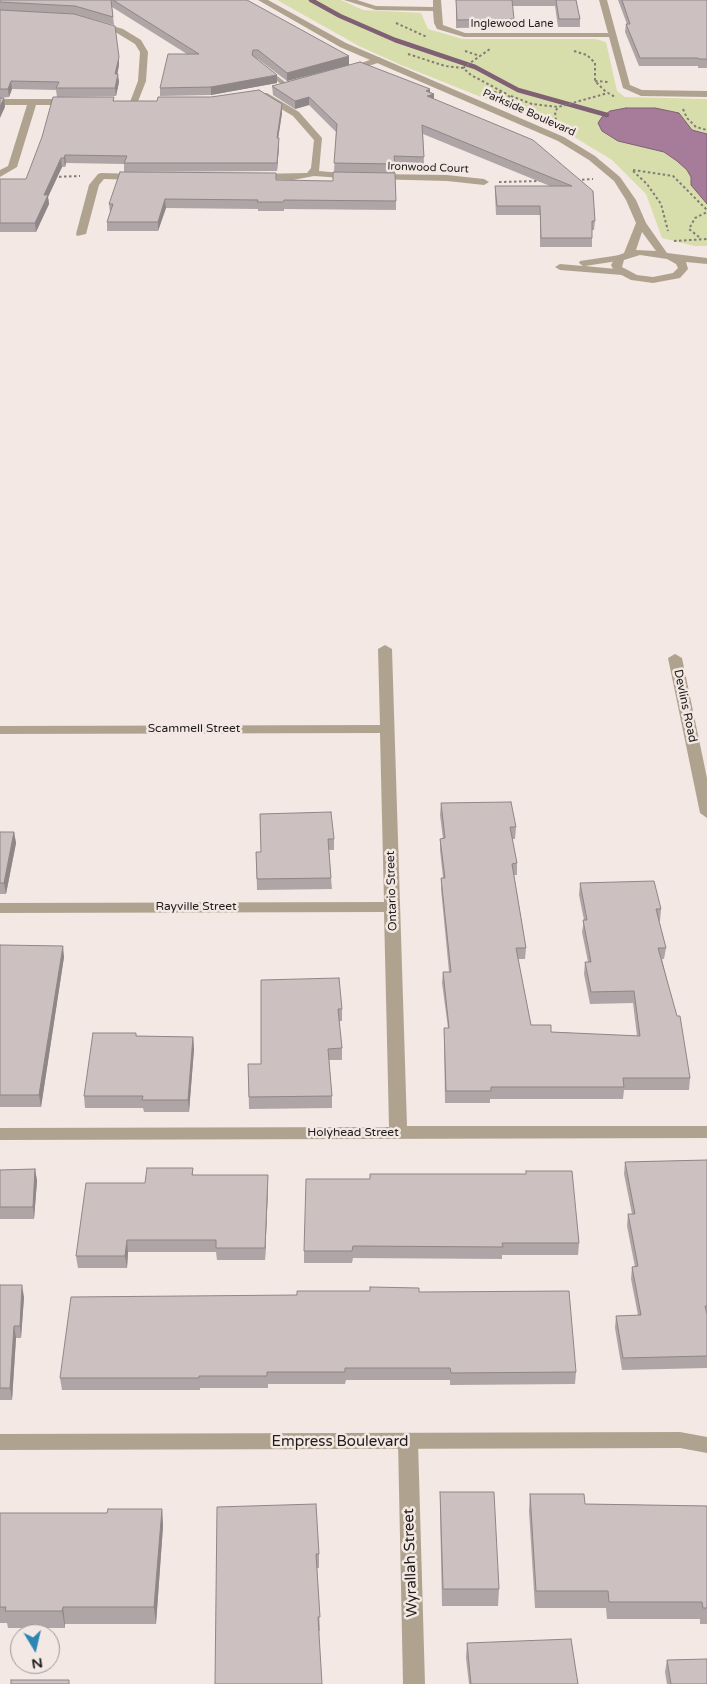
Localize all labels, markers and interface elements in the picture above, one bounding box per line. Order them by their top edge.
street label: Inglewood Lane [471,17,553,31]
street label: Parkside Boulevard [481,87,577,139]
street label: Ironwood Court [387,160,469,176]
street label: Devlins Road [670,668,700,744]
street label: Scammell Street [148,722,240,736]
street label: Ontario Street [383,851,401,931]
street label: Rayville Street [155,900,237,914]
street label: Holyhead Street [307,1126,399,1140]
street label: Empress Boulevard [271,1433,409,1451]
street label: Wyrallah Street [400,1508,422,1618]
north arrow [10,1624,60,1674]
text: N [30,1654,44,1673]

